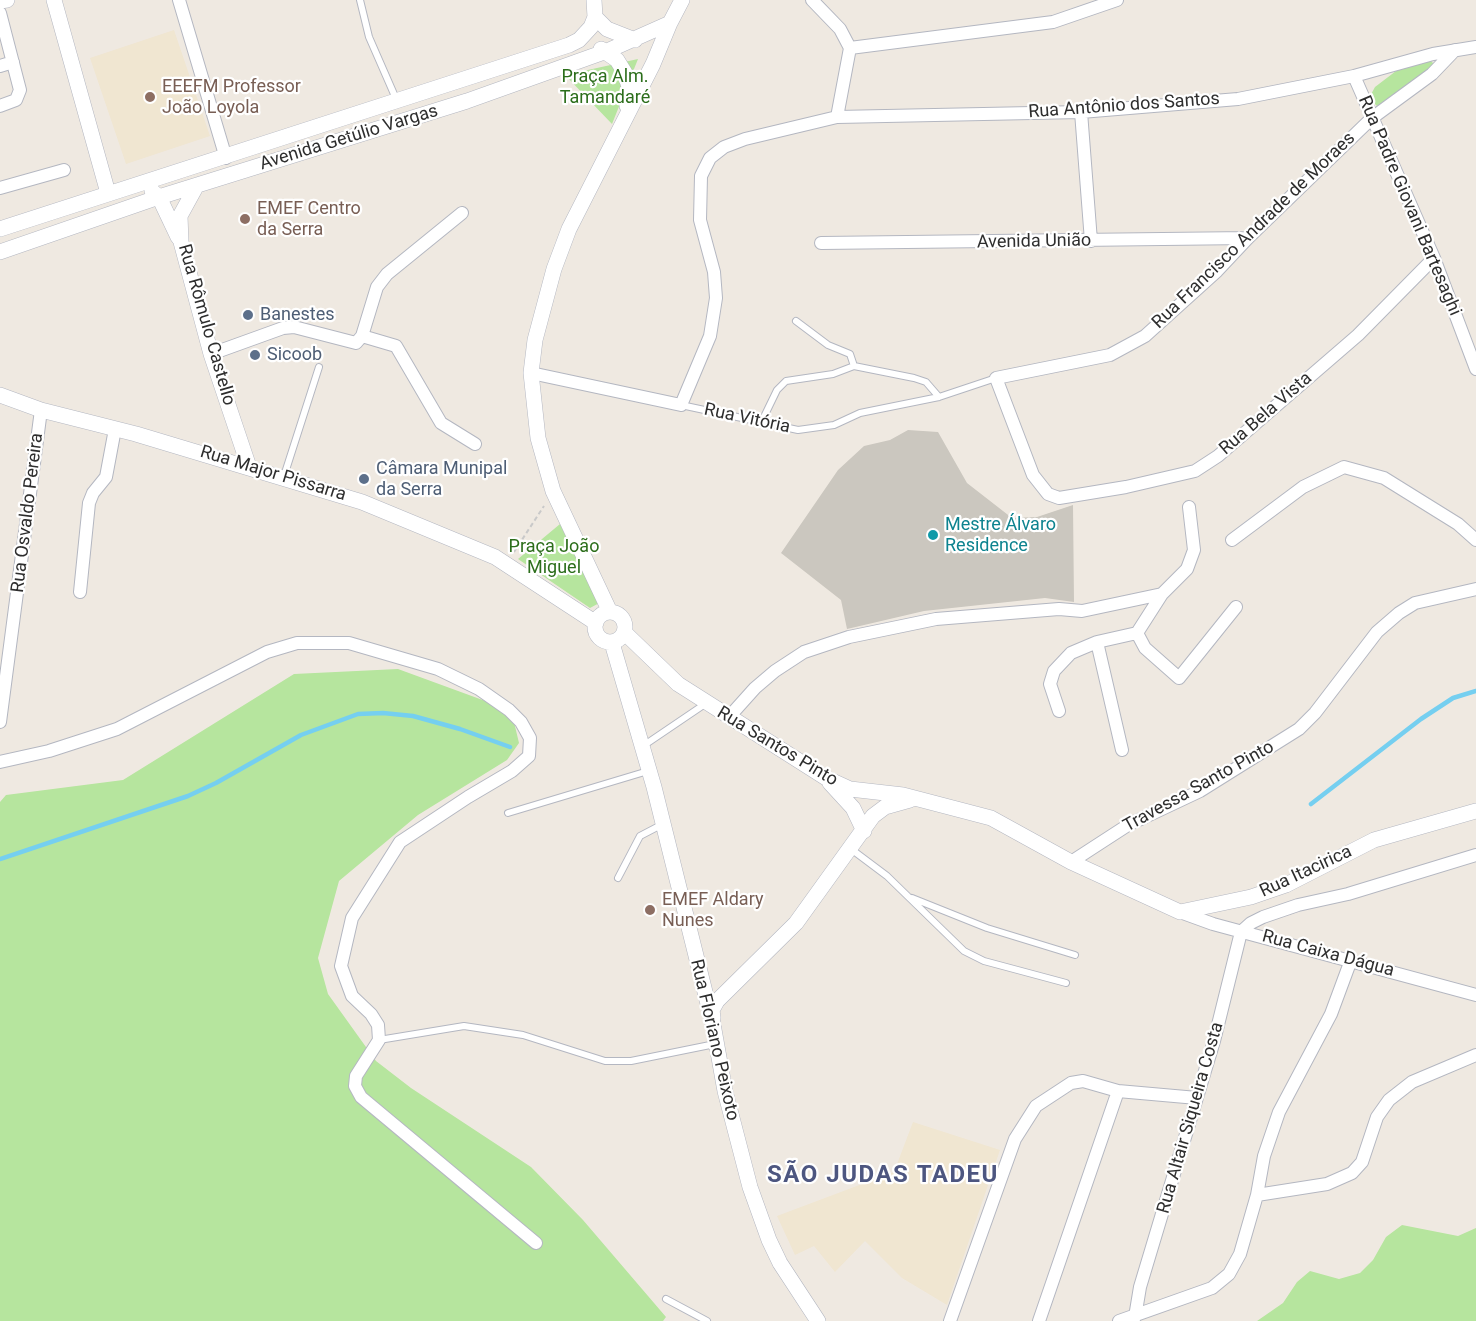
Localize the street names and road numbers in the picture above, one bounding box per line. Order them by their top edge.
street label: Rua Antônio dos Santos [1028,89,1220,123]
street label: Rua Padre Giovani Bartesaghi [1353,93,1465,319]
street label: Avenida Getúlio Vargas [257,101,441,175]
street label: Rua Francisco Andrade de Moraes [1148,128,1360,334]
street label: Avenida União [977,230,1091,254]
street label: Rua Rômulo Castello [173,242,239,408]
street label: Rua Bela Vista [1215,368,1317,460]
street label: Rua Vitória [702,399,792,439]
street label: Rua Osvaldo Pereira [7,432,49,594]
street label: Rua Major Pissarra [197,442,349,506]
street label: Rua Santos Pinto [713,702,841,792]
street label: Travessa Santo Pinto [1120,737,1278,837]
street label: Rua Itacirica [1256,841,1356,903]
street label: Rua Caixa Dágua [1260,926,1396,982]
street label: Rua Floriano Peixoto [685,957,743,1123]
street label: Rua Altair Siqueira Costa [1153,1020,1229,1216]

